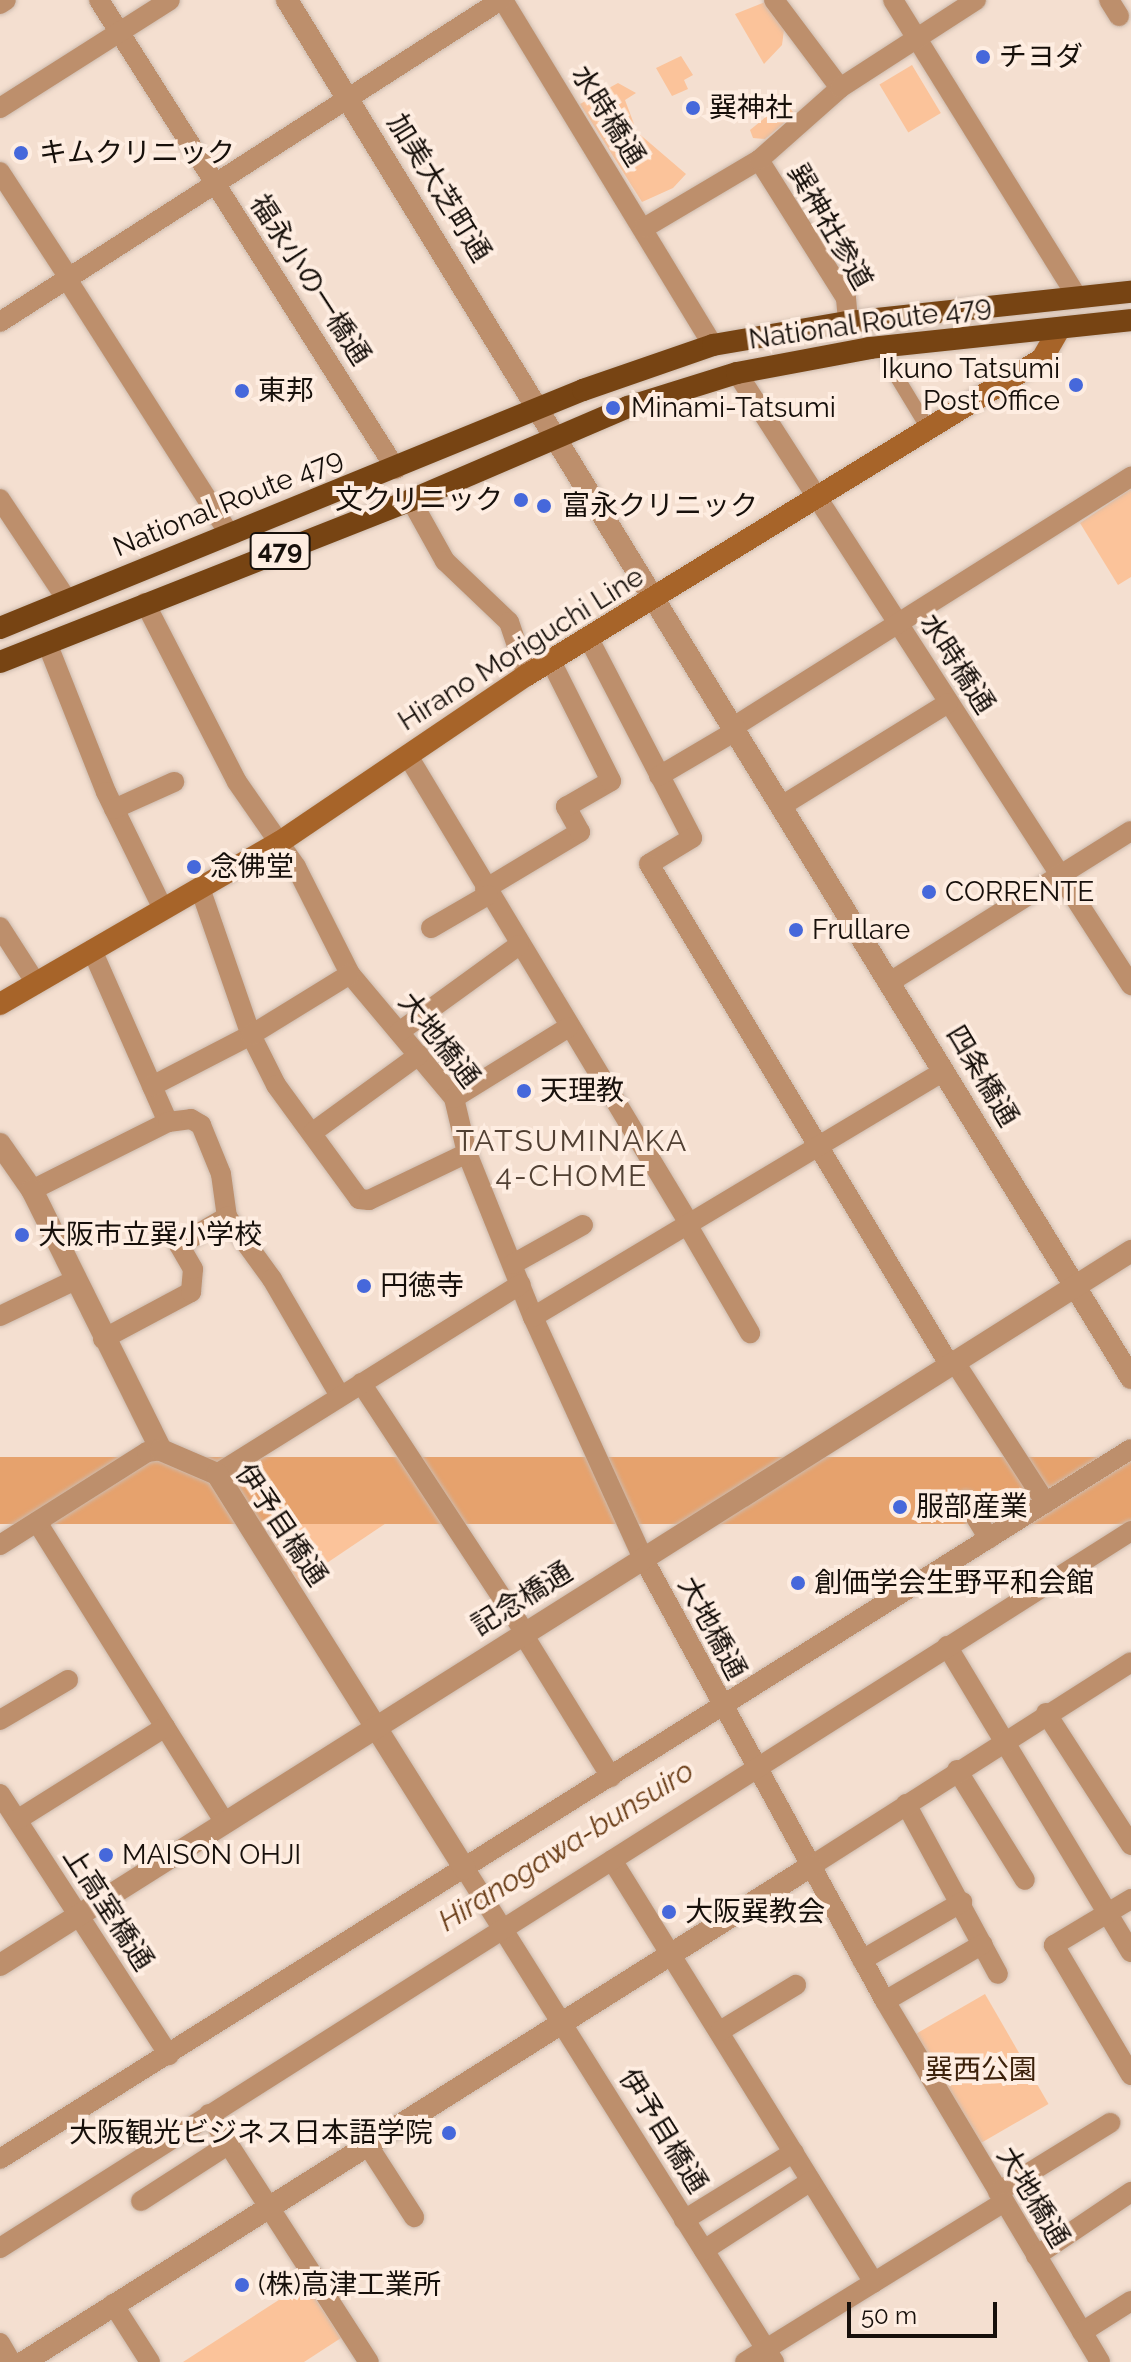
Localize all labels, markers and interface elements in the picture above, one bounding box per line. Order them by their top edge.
place label: チヨダ [999,40,1083,74]
marker: チヨダ [974,48,992,66]
street label: 水時橋通 [564,60,652,172]
place label: 巽神社 [709,91,793,125]
marker: 巽神社 [684,99,702,117]
street label: 加美大芝町通 [380,108,498,268]
place label: キムクリニック [39,136,235,170]
marker: キムクリニック [10,142,32,164]
street label: 巽神社参道 [780,158,880,296]
street label: 福永小の一橋通 [243,189,377,371]
street label: National Route 479 [746,289,994,357]
place label: Ikuno Tatsumi Post Office [881,352,1060,418]
place label: 東邦 [258,374,314,408]
marker: Ikuno Tatsumi Post Office [1067,376,1085,394]
marker: 東邦 [233,382,251,400]
place label: Minami-Tatsumi [631,391,836,425]
marker: Minami-Tatsumi [602,397,624,419]
street label: National Route 479 [108,441,348,565]
place label: 文クリニック [335,483,503,517]
marker: 文クリニック [510,489,532,511]
place label: 富永クリニック [562,489,758,523]
marker: 富永クリニック [533,495,555,517]
road number: 479 [248,529,312,573]
street label: Hirano Moriguchi Line [392,560,650,738]
street label: 水時橋通 [912,608,1002,720]
place label: 念佛堂 [210,850,294,884]
marker: 念佛堂 [185,858,203,876]
place label: CORRENTE [945,875,1094,909]
marker: CORRENTE [920,883,938,901]
place label: Frullare [812,913,910,947]
marker: Frullare [787,921,805,939]
street label: 大地橋通 [391,986,487,1094]
street label: 四条橋通 [939,1019,1025,1133]
place label: 天理教 [540,1074,624,1108]
marker: 天理教 [515,1082,533,1100]
district label: TATSUMINAKA 4-CHOME [456,1123,688,1194]
place label: 大阪市立巽小学校 [38,1218,262,1252]
marker: 大阪市立巽小学校 [13,1226,31,1244]
place label: 円徳寺 [380,1269,464,1303]
marker: 円徳寺 [355,1277,373,1295]
street label: 伊予目橋通 [228,1458,334,1592]
place label: 服部産業 [916,1490,1028,1524]
marker: 服部産業 [891,1498,909,1516]
street label: 記念橋通 [466,1555,578,1643]
place label: 創価学会生野平和会館 [814,1566,1094,1600]
street label: 大地橋通 [671,1571,753,1685]
marker: 創価学会生野平和会館 [789,1574,807,1592]
water label: Hiranogawa-bunsuiro [432,1753,700,1939]
place label: MAISON OHJI [122,1838,301,1872]
street label: 上高室橋通 [56,1841,160,1977]
marker: MAISON OHJI [97,1846,115,1864]
place label: 大阪巽教会 [685,1895,825,1929]
marker: 大阪巽教会 [660,1903,678,1921]
park label: 巽西公園 [925,2053,1037,2087]
street label: 伊予目橋通 [612,2063,714,2199]
place label: 大阪観光ビジネス日本語学院 [69,2116,433,2150]
marker: 大阪観光ビジネス日本語学院 [440,2124,458,2142]
street label: 大地橋通 [990,2140,1076,2254]
place label: (株)高津工業所 [258,2268,441,2302]
marker: (株)高津工業所 [233,2276,251,2294]
scale bar [851,2286,1001,2336]
text: 50 m [861,2301,917,2330]

